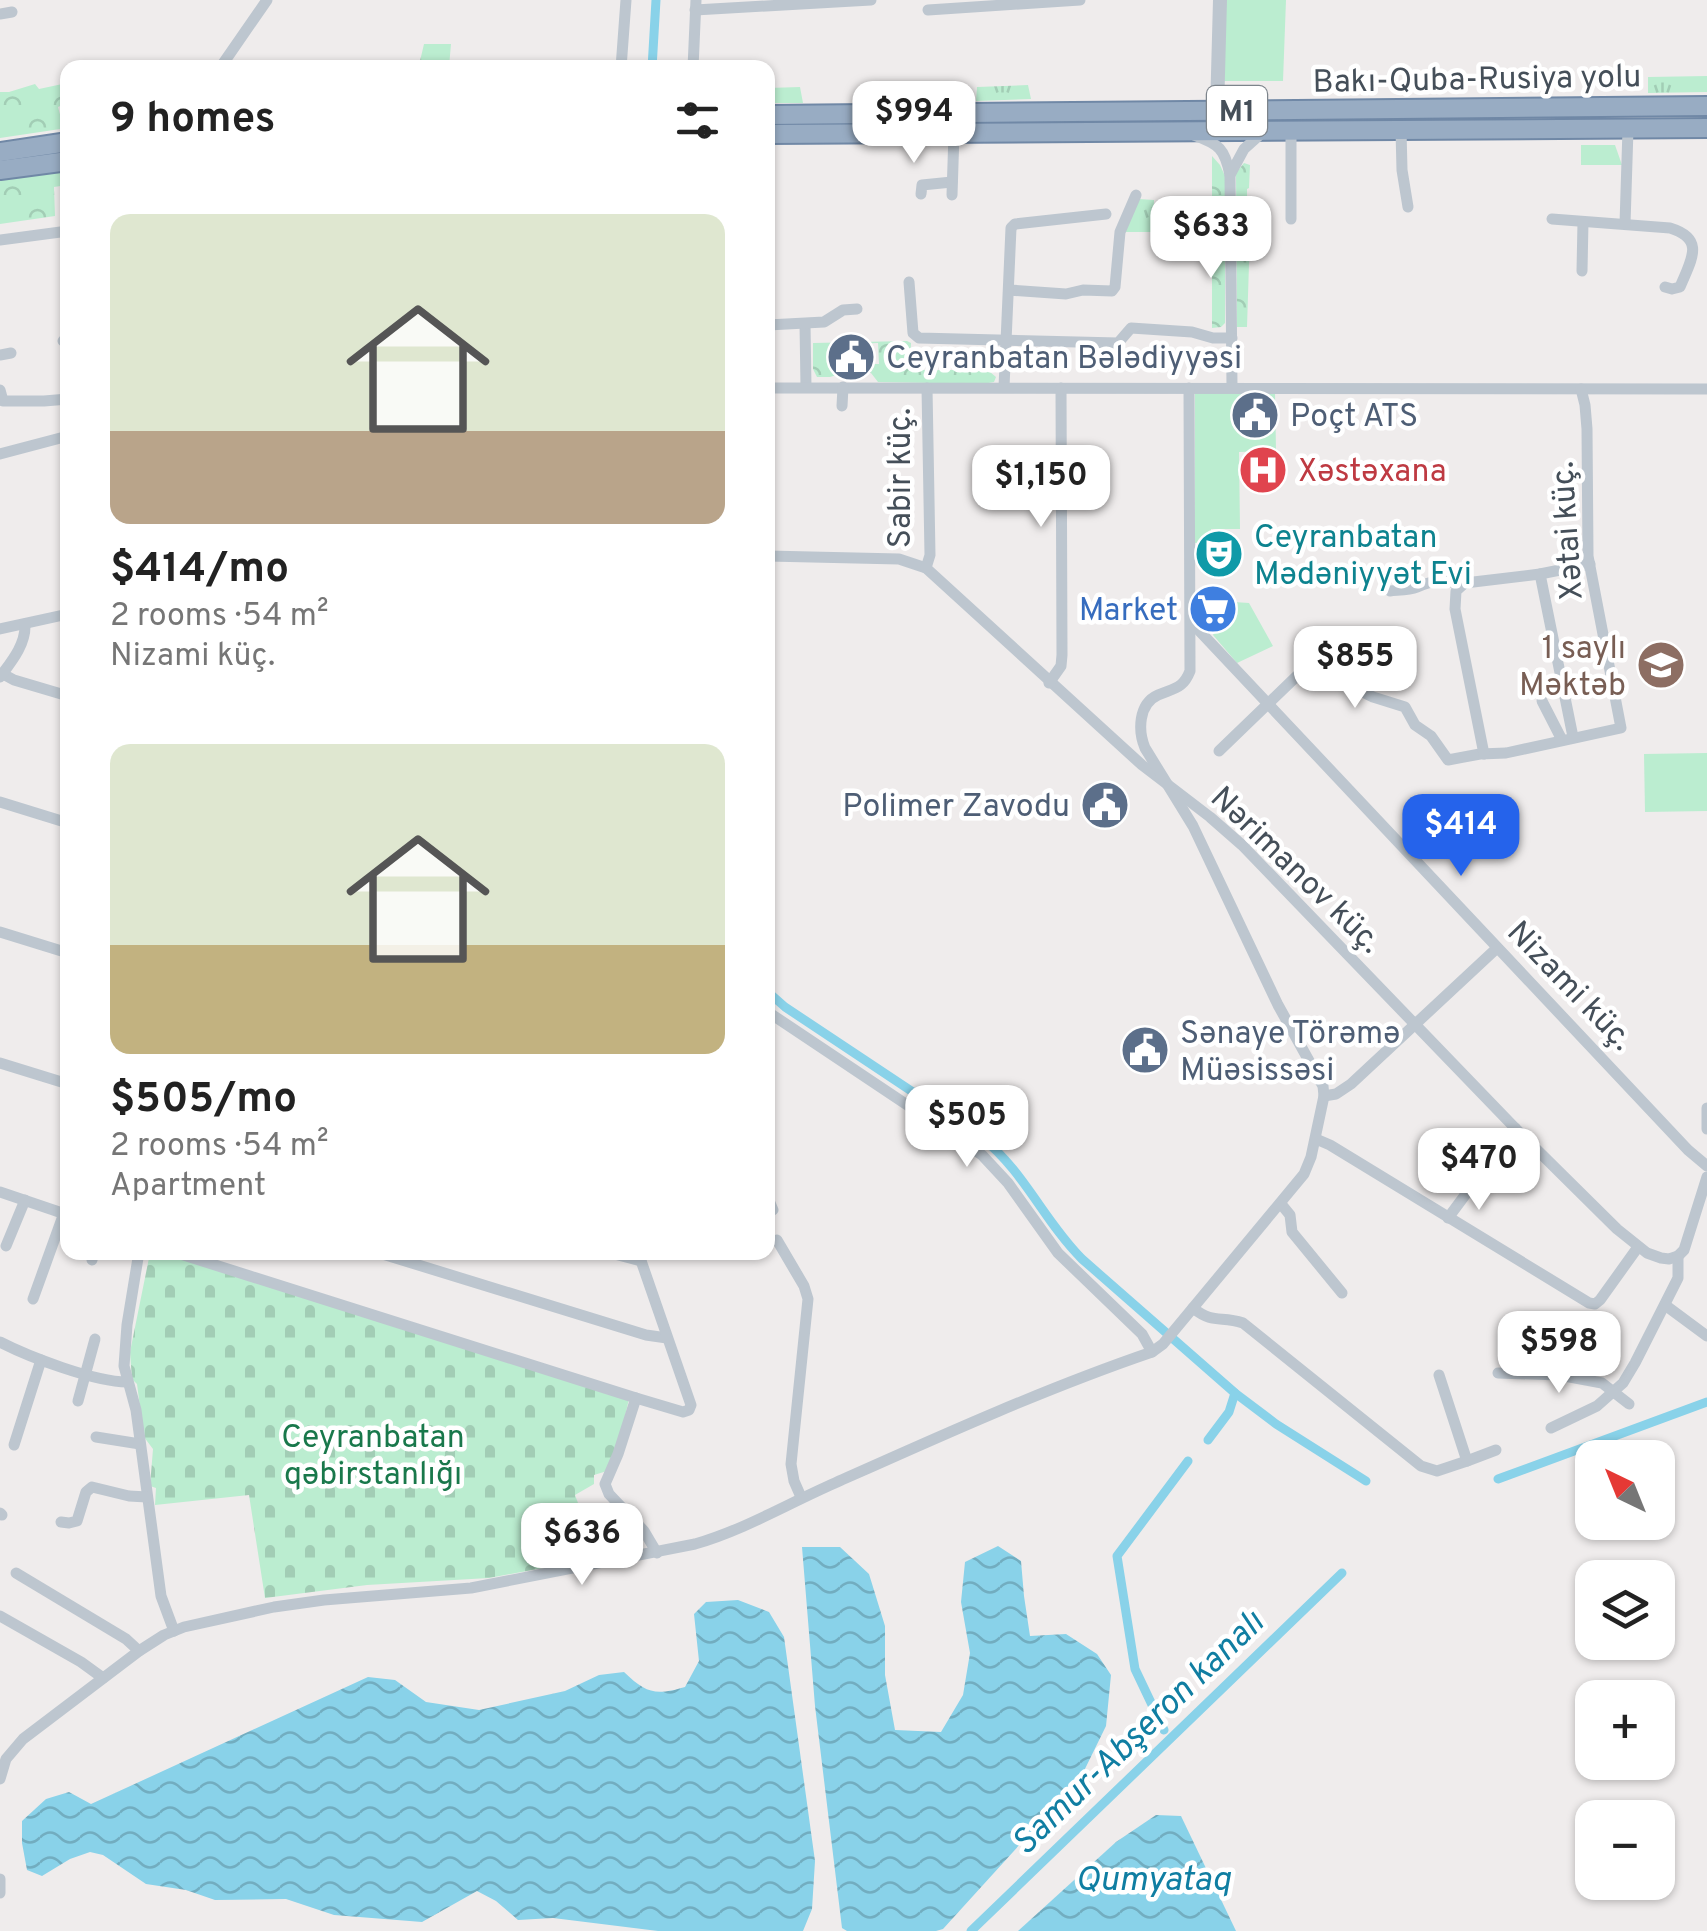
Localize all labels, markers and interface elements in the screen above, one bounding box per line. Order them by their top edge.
street label: Bakı-Quba-Rusiya yolu [1312,58,1642,104]
pin: $994 [855,81,973,166]
road number: M1 [1207,86,1267,136]
icon: filters [670,93,725,148]
text: $994 [874,93,954,133]
text: 9 homes [110,94,275,147]
pin: $633 [1152,196,1270,281]
text: $633 [1172,208,1250,248]
icon: home [328,279,508,459]
public building icon: Ceyranbatan Bələdiyyəsi [825,331,877,383]
place label: Ceyranbatan Bələdiyyəsi [886,340,1242,380]
public building icon: Poçt ATS [1229,389,1281,441]
place label: Poçt ATS [1290,398,1418,438]
street label: Sabir küç. [882,408,922,548]
hospital icon: Xəstəxana [1237,444,1289,496]
pin: $1,150 [960,445,1122,530]
place label: Xəstəxana [1298,453,1447,493]
text: $1,150 [994,457,1088,497]
street label: Xətai küç. [1544,460,1594,602]
place label: Ceyranbatan Mədəniyyət Evi [1254,519,1472,596]
theatre icon: Ceyranbatan Mədəniyyət Evi [1193,528,1245,580]
text: $414/mo [110,544,289,597]
supermarket icon: Market [1187,583,1239,635]
place label: Market [1079,592,1178,632]
text: 2 rooms · 54 m² [110,597,329,637]
pin: $855 [1296,626,1414,711]
place label: 1 saylı Məktəb [1519,630,1626,707]
text: Nizami küç. [110,637,275,677]
text: $855 [1316,638,1394,678]
school or university icon: 1 saylı Məktəb [1635,639,1687,691]
public building icon: Polimer Zavodu [1079,779,1131,831]
street label: Nərimanov küç. [1201,779,1389,963]
place label: Polimer Zavodu [842,788,1070,828]
pin: $414 [1402,794,1520,879]
text: $414 [1424,806,1498,846]
icon: home [328,809,508,989]
street label: Nizami küç. [1497,914,1641,1060]
place label: Sənaye Törəmə Müəsissəsi [1180,1015,1400,1092]
public building icon: Sənaye Törəmə Müəsissəsi [1119,1024,1171,1076]
text: $505/mo [110,1074,297,1127]
pin: $505 [908,1085,1026,1170]
text: $505 [927,1097,1007,1137]
text: 2 rooms · 54 m² [110,1127,329,1167]
pin: $470 [1420,1128,1538,1213]
text: $470 [1440,1140,1518,1180]
text: Apartment [110,1167,266,1207]
pin: $598 [1500,1311,1618,1396]
text: $598 [1520,1323,1598,1363]
park label: Ceyranbatan qəbirstanlığı [281,1419,465,1496]
north arrow [1575,1440,1675,1540]
map controls [1575,1440,1675,1900]
pin: $636 [523,1503,641,1588]
text: $636 [543,1515,621,1555]
button: layers [1575,1560,1675,1660]
water label: Samur-Abşeron kanalı [1004,1602,1275,1866]
button: + [1575,1680,1675,1780]
button: − [1575,1800,1675,1900]
water label: Qumyataq [1075,1859,1232,1903]

